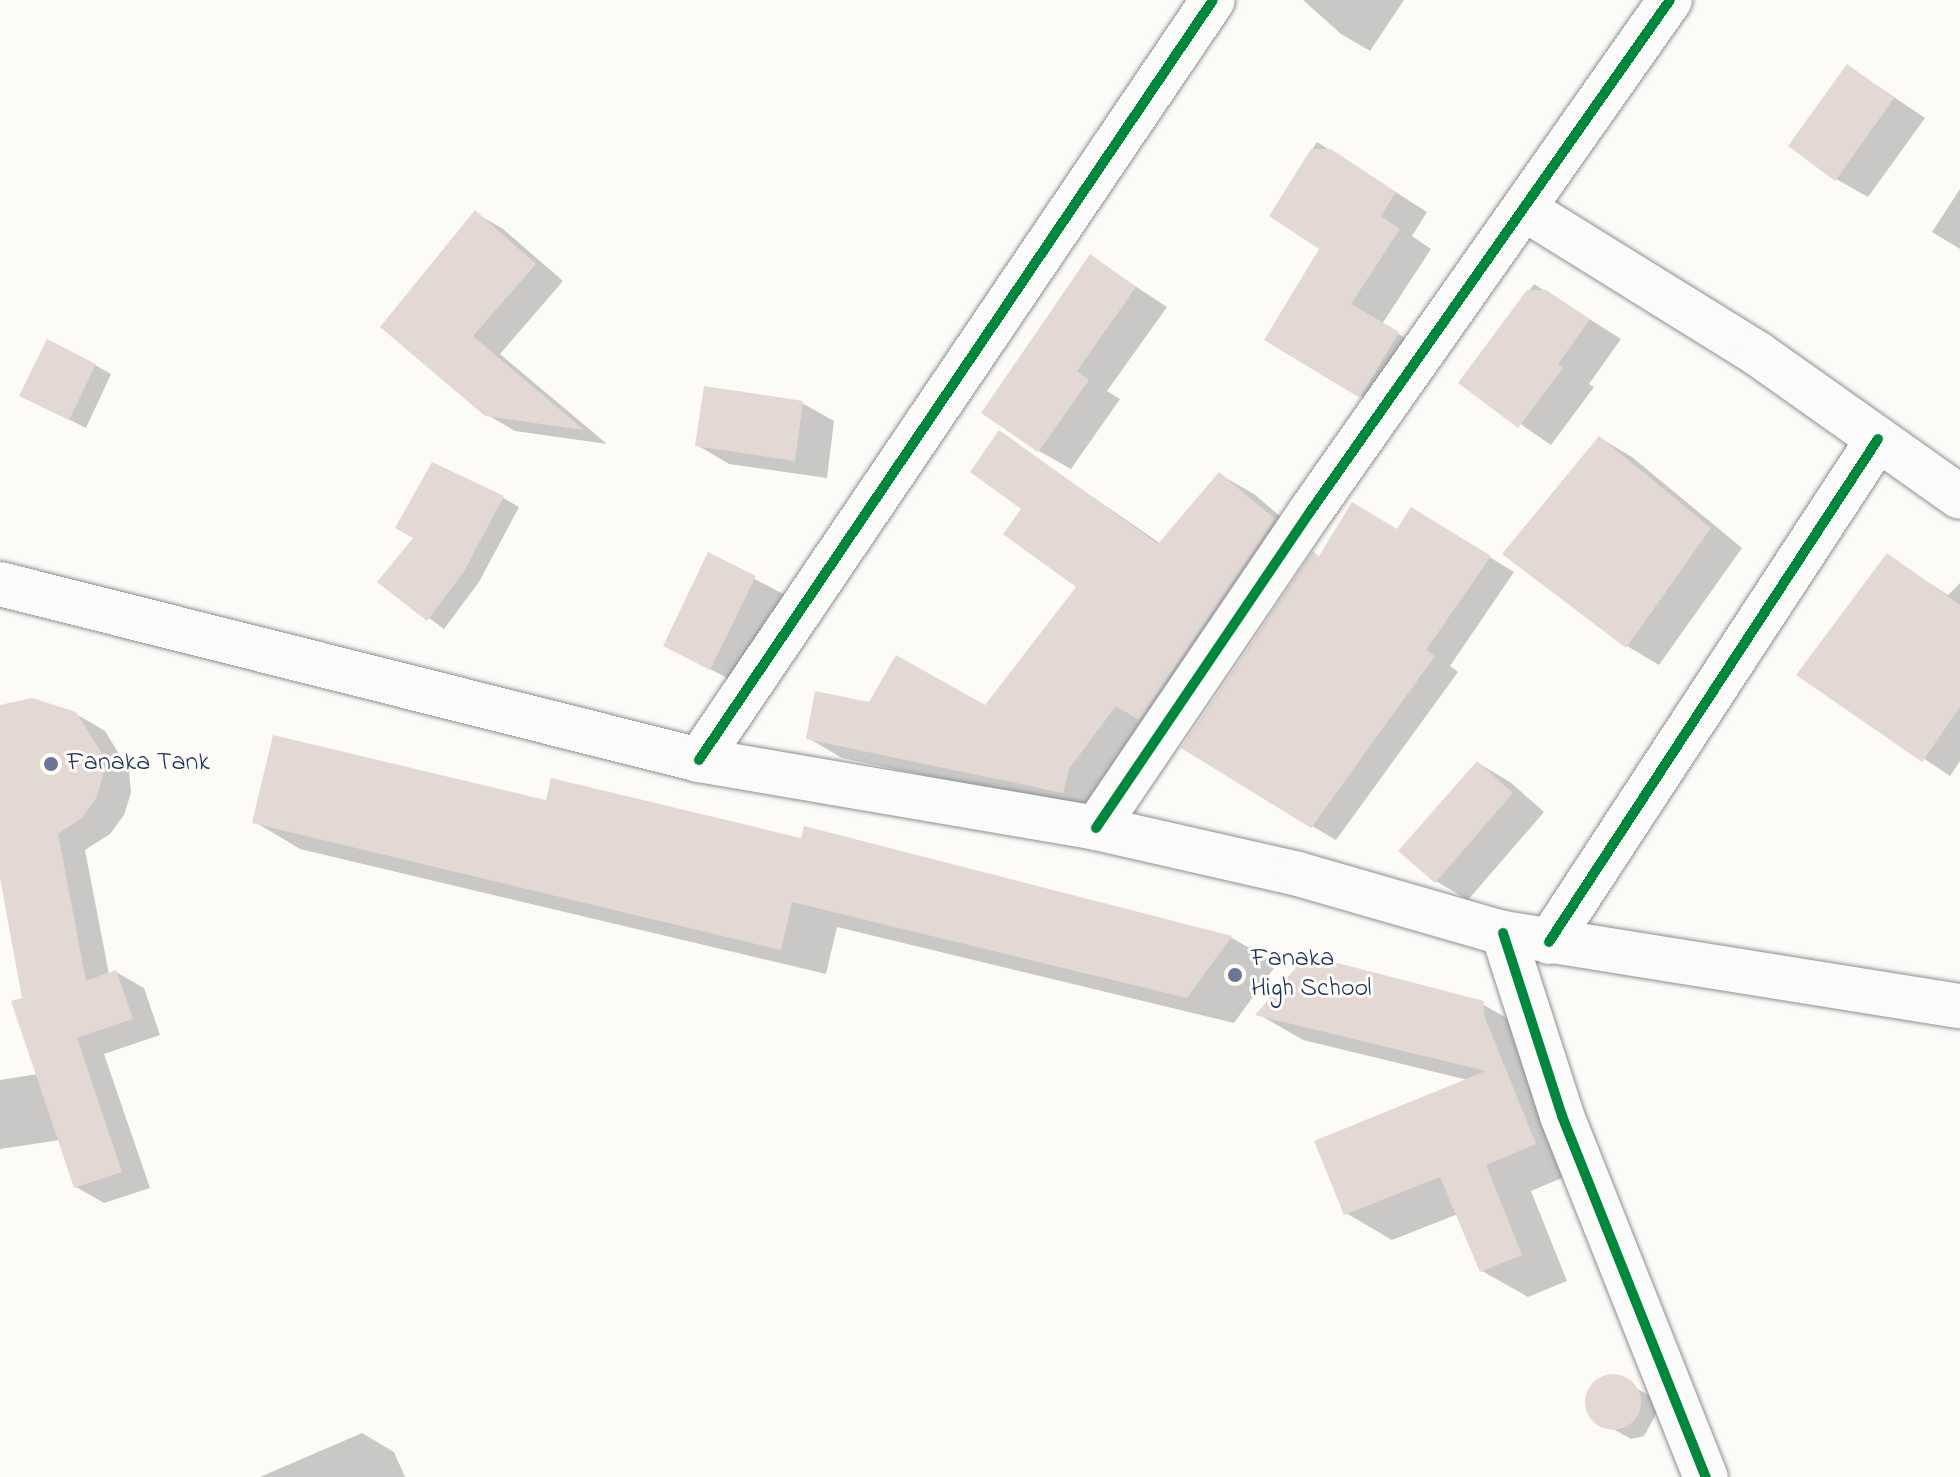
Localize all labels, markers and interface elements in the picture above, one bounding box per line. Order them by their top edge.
place label: Fanaka Tank [67,748,210,780]
marker: Fanaka Tank [42,755,60,773]
place label: Fanaka High School [1251,944,1372,1006]
marker: Fanaka High School [1226,966,1244,984]

